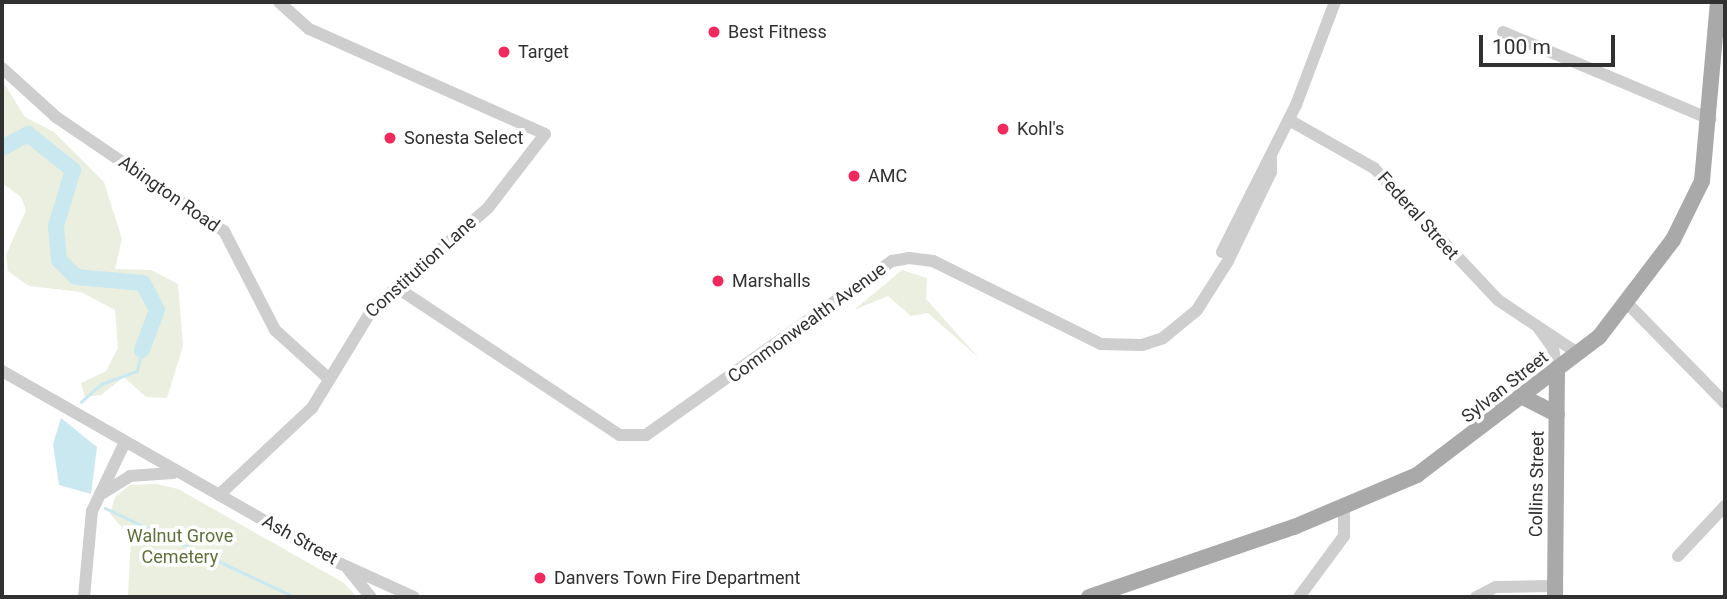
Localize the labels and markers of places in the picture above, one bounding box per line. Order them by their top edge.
place label: Best Fitness [728,21,827,43]
marker: Best Fitness [706,24,722,40]
place label: Target [518,41,569,63]
marker: Target [496,44,512,60]
place label: Kohl's [1017,118,1064,140]
marker: Kohl's [995,121,1011,137]
place label: Sonesta Select [404,127,523,149]
marker: Sonesta Select [382,130,398,146]
place label: AMC [868,165,907,187]
marker: AMC [846,168,862,184]
place label: Marshalls [732,270,811,292]
marker: Marshalls [710,273,726,289]
place label: Danvers Town Fire Department [554,567,801,589]
marker: Danvers Town Fire Department [532,570,548,586]

